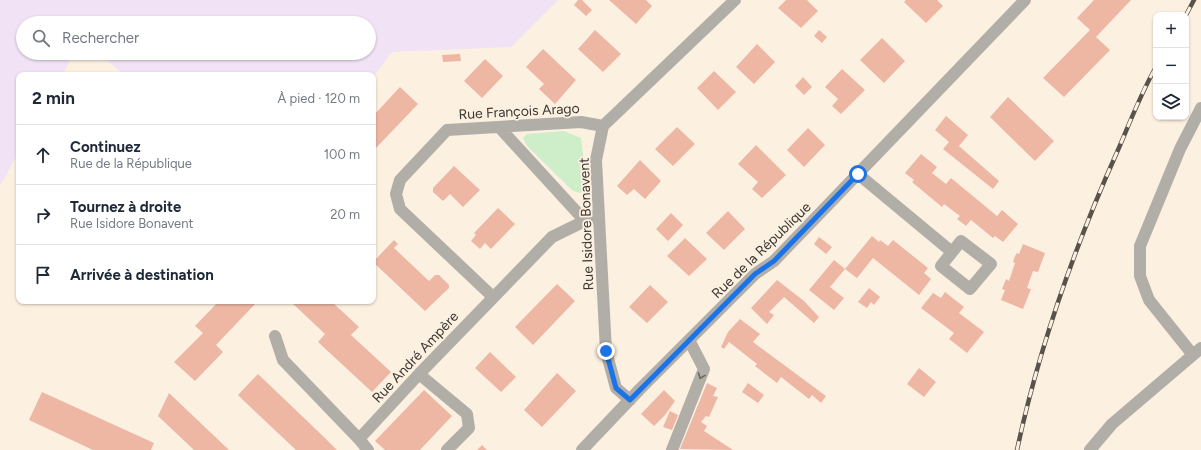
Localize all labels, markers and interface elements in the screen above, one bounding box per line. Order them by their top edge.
map controls [1153,12,1189,120]
button: + [1153,12,1189,48]
search box [16,16,376,60]
icon: search [30,27,52,49]
text: Rechercher [62,29,139,47]
button: − [1153,48,1189,84]
button: layers [1153,84,1189,120]
text: 2 min [32,88,75,108]
text: À pied · 120 m [278,91,360,106]
street label: Rue François Arago [458,100,580,123]
text: Continuez [70,138,141,156]
icon: ahead [32,144,54,166]
text: 100 m [324,147,360,162]
text: Rue de la République [70,156,192,171]
street label: Rue Isidore Bonavent [576,157,597,291]
route start [849,165,867,183]
text: Tournez à droite [70,198,181,216]
street label: Rue de la République [708,198,815,302]
icon: right [32,204,54,226]
text: 20 m [330,207,360,222]
text: Rue Isidore Bonavent [70,216,193,231]
icon: arrive [32,264,54,286]
text: Arrivée à destination [70,266,214,284]
street label: Rue André Ampère [369,308,462,407]
route end [597,342,615,360]
one-way arrow [697,372,706,379]

